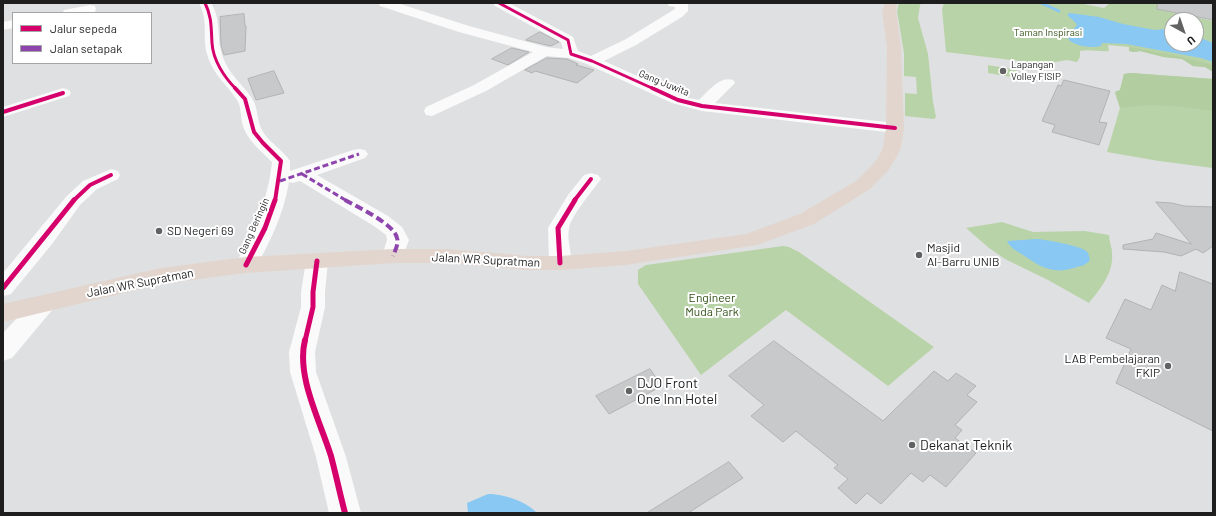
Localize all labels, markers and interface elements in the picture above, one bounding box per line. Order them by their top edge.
legend [12,12,152,64]
north arrow [1164,12,1204,52]
text: Jalur sepeda [50,21,117,35]
park label: Taman Inspirasi [1014,27,1082,39]
text: U [1185,34,1198,48]
text: Jalan setapak [50,41,122,55]
place label: Lapangan Volley FISIP [1011,59,1061,82]
marker: Lapangan Volley FISIP [998,66,1008,76]
street label: Gang Juwita [637,67,691,99]
street label: Gang Beringin [236,196,272,256]
place label: SD Negeri 69 [167,224,233,238]
marker: SD Negeri 69 [154,226,164,236]
place label: Masjid Al-Barru UNIB [927,241,999,269]
street label: Jalan WR Supratman [431,250,541,270]
marker: Masjid Al-Barru UNIB [914,250,924,260]
street label: Jalan WR Supratman [85,266,195,300]
park label: Engineer Muda Park [685,291,739,319]
place label: LAB Pembelajaran FKIP [1065,352,1160,380]
marker: LAB Pembelajaran FKIP [1163,361,1173,371]
place label: DJO Front One Inn Hotel [637,375,717,408]
marker: DJO Front One Inn Hotel [624,386,634,396]
place label: Dekanat Teknik [920,437,1012,453]
marker: Dekanat Teknik [907,440,917,450]

